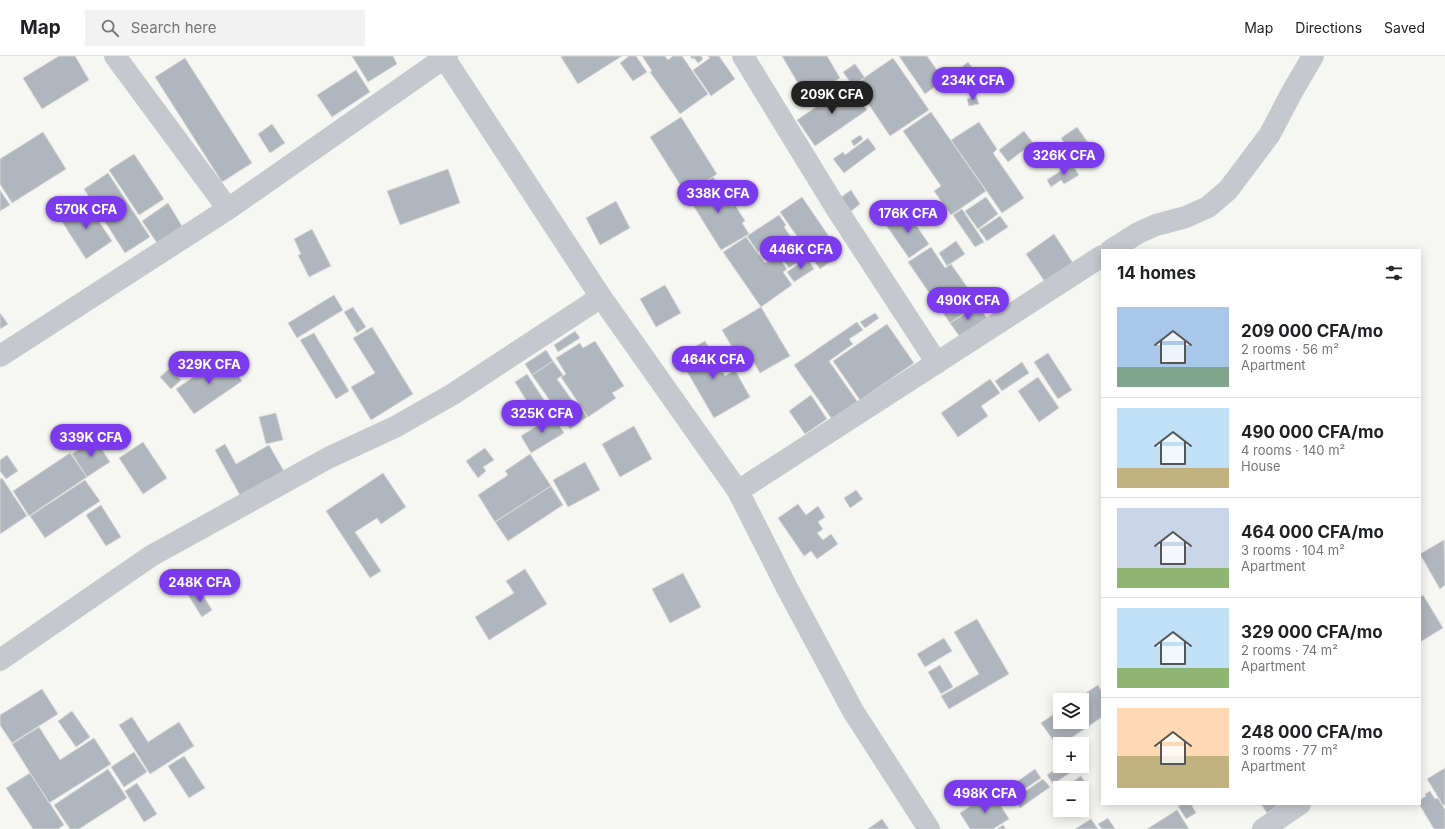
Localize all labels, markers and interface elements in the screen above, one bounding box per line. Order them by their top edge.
search box [85,10,365,46]
text: Map [20,16,61,39]
icon: search [99,17,121,39]
text: Search here [131,18,216,37]
text: Map [1244,19,1273,36]
text: Directions [1295,19,1362,36]
text: Saved [1384,19,1425,36]
pin: 234K CFA [932,67,1014,101]
text: 234K CFA [941,72,1005,88]
pin: 209K CFA [791,81,873,115]
text: 209K CFA [800,86,864,102]
pin: 326K CFA [1023,142,1105,176]
text: 326K CFA [1032,147,1096,163]
pin: 338K CFA [677,180,759,214]
text: 338K CFA [686,185,750,201]
pin: 570K CFA [45,196,127,230]
pin: 176K CFA [867,200,949,234]
text: 570K CFA [55,201,117,217]
text: 176K CFA [878,205,938,221]
pin: 446K CFA [760,236,842,270]
text: 446K CFA [769,241,833,257]
icon: filters [1383,262,1405,284]
text: 14 homes [1117,263,1196,283]
pin: 490K CFA [927,287,1009,321]
text: 490K CFA [936,292,1000,308]
text: 209 000 CFA/mo [1241,321,1383,341]
icon: home [1149,323,1197,371]
text: 2 rooms · 56 m² [1241,341,1339,357]
pin: 464K CFA [672,346,754,380]
pin: 329K CFA [168,351,250,385]
text: 464K CFA [681,351,745,367]
text: 329K CFA [177,356,241,372]
text: Apartment [1241,357,1306,373]
pin: 325K CFA [501,400,583,434]
text: 325K CFA [510,405,574,421]
text: 490 000 CFA/mo [1241,422,1384,442]
pin: 339K CFA [50,424,132,458]
icon: home [1149,424,1197,472]
text: 339K CFA [59,429,123,445]
text: 4 rooms · 140 m² [1241,442,1345,458]
text: House [1241,458,1281,474]
text: 464 000 CFA/mo [1241,522,1384,542]
icon: home [1149,524,1197,572]
text: 3 rooms · 104 m² [1241,542,1345,558]
text: Apartment [1241,558,1306,574]
pin: 248K CFA [159,569,241,603]
text: 248K CFA [168,574,232,590]
text: 329 000 CFA/mo [1241,622,1383,642]
icon: home [1149,624,1197,672]
text: 2 rooms · 74 m² [1241,642,1338,658]
text: Apartment [1241,658,1306,674]
map controls [1053,693,1089,817]
button: layers [1053,693,1089,729]
text: 248 000 CFA/mo [1241,722,1383,742]
icon: home [1149,724,1197,772]
button: + [1053,737,1089,773]
text: 3 rooms · 77 m² [1241,742,1338,758]
text: Apartment [1241,758,1306,774]
pin: 498K CFA [944,780,1026,814]
button: − [1053,781,1089,817]
text: 498K CFA [953,785,1017,801]

